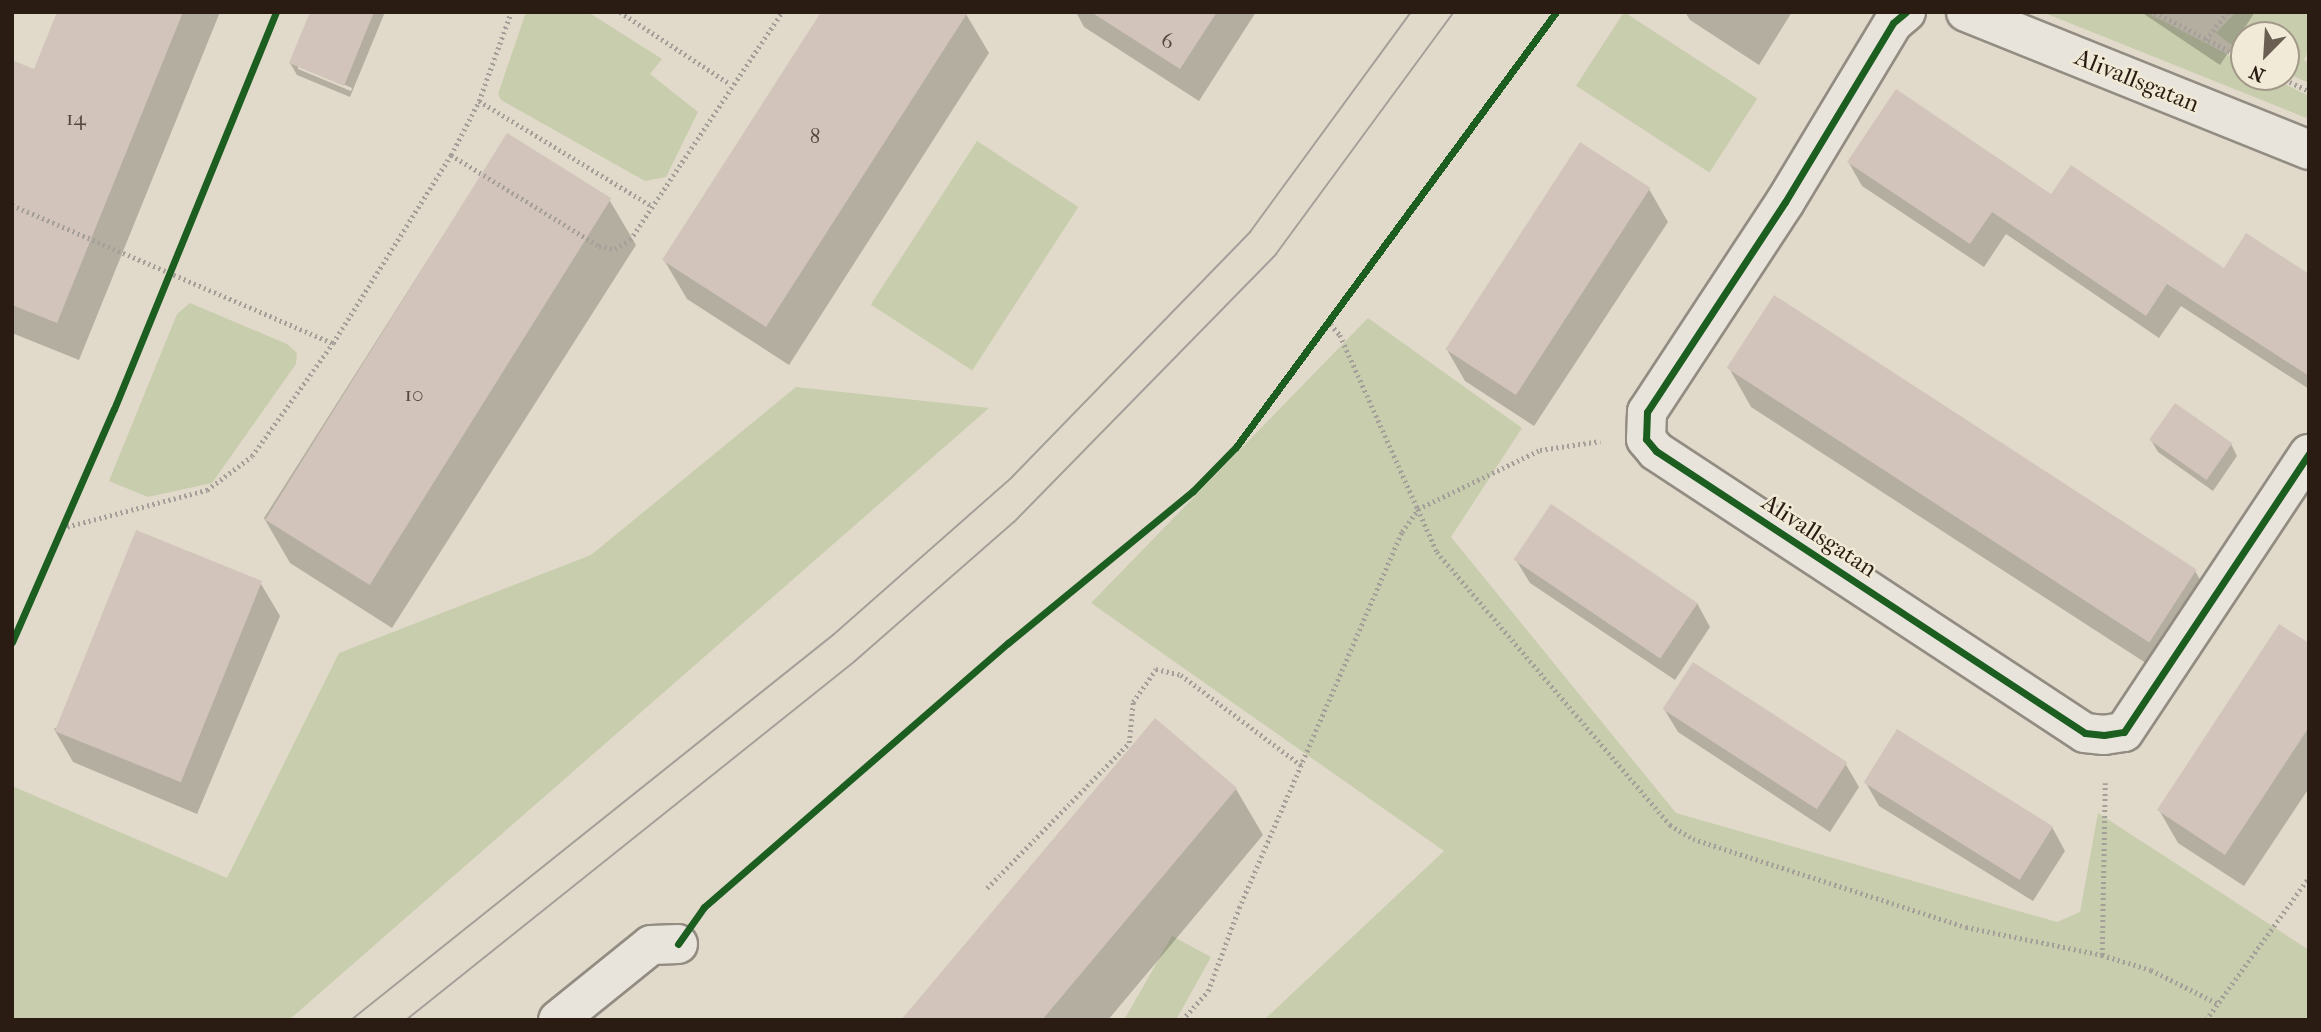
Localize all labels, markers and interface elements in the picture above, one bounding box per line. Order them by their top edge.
north arrow [2230,21,2300,91]
house number: 6 [1161,28,1173,54]
street label: Alivallsgatan [2071,43,2203,119]
text: N [2246,60,2268,86]
house number: 14 [66,105,86,131]
house number: 8 [810,123,820,149]
house number: 10 [405,381,423,407]
street label: Alivallsgatan [1756,488,1882,584]

